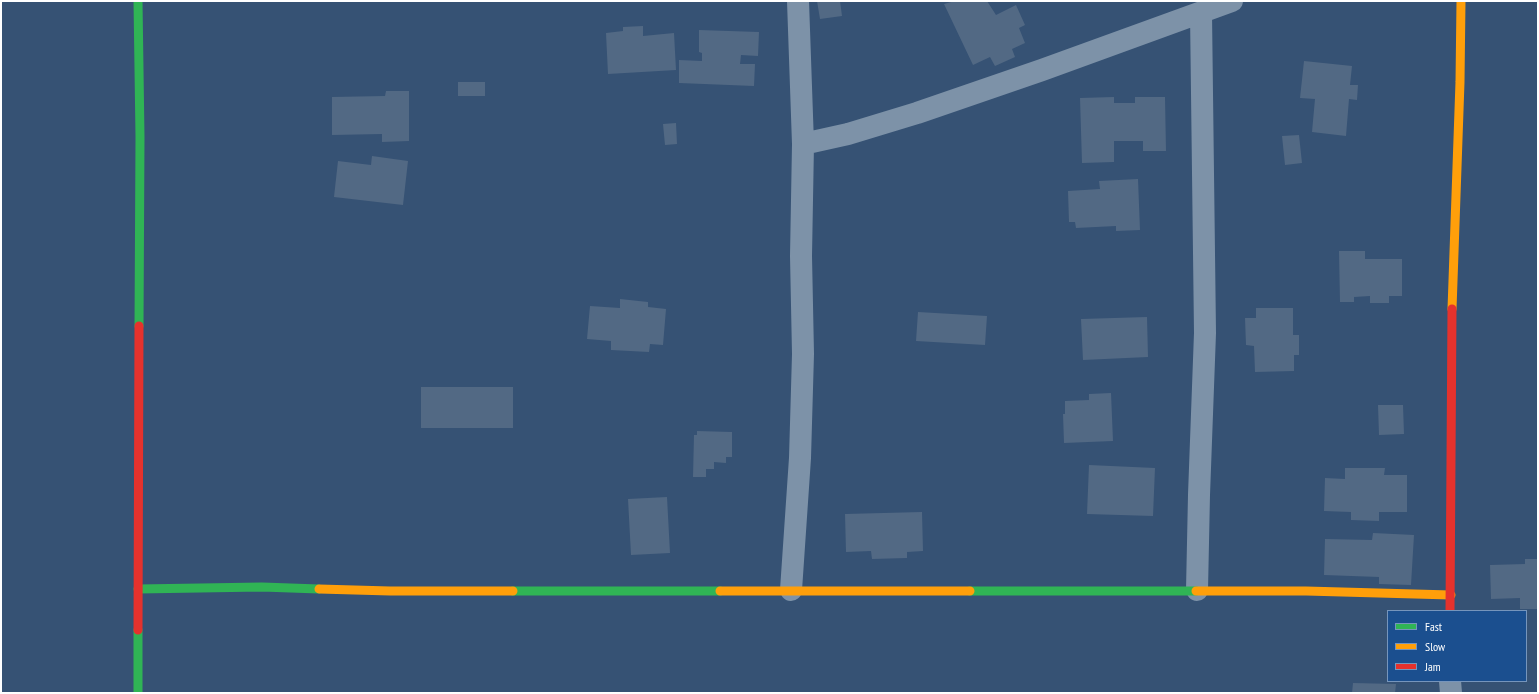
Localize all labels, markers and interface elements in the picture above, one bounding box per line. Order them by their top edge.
legend [1387,610,1527,682]
text: Fast [1425,619,1442,634]
text: Slow [1425,639,1445,654]
text: Jam [1425,659,1441,674]

